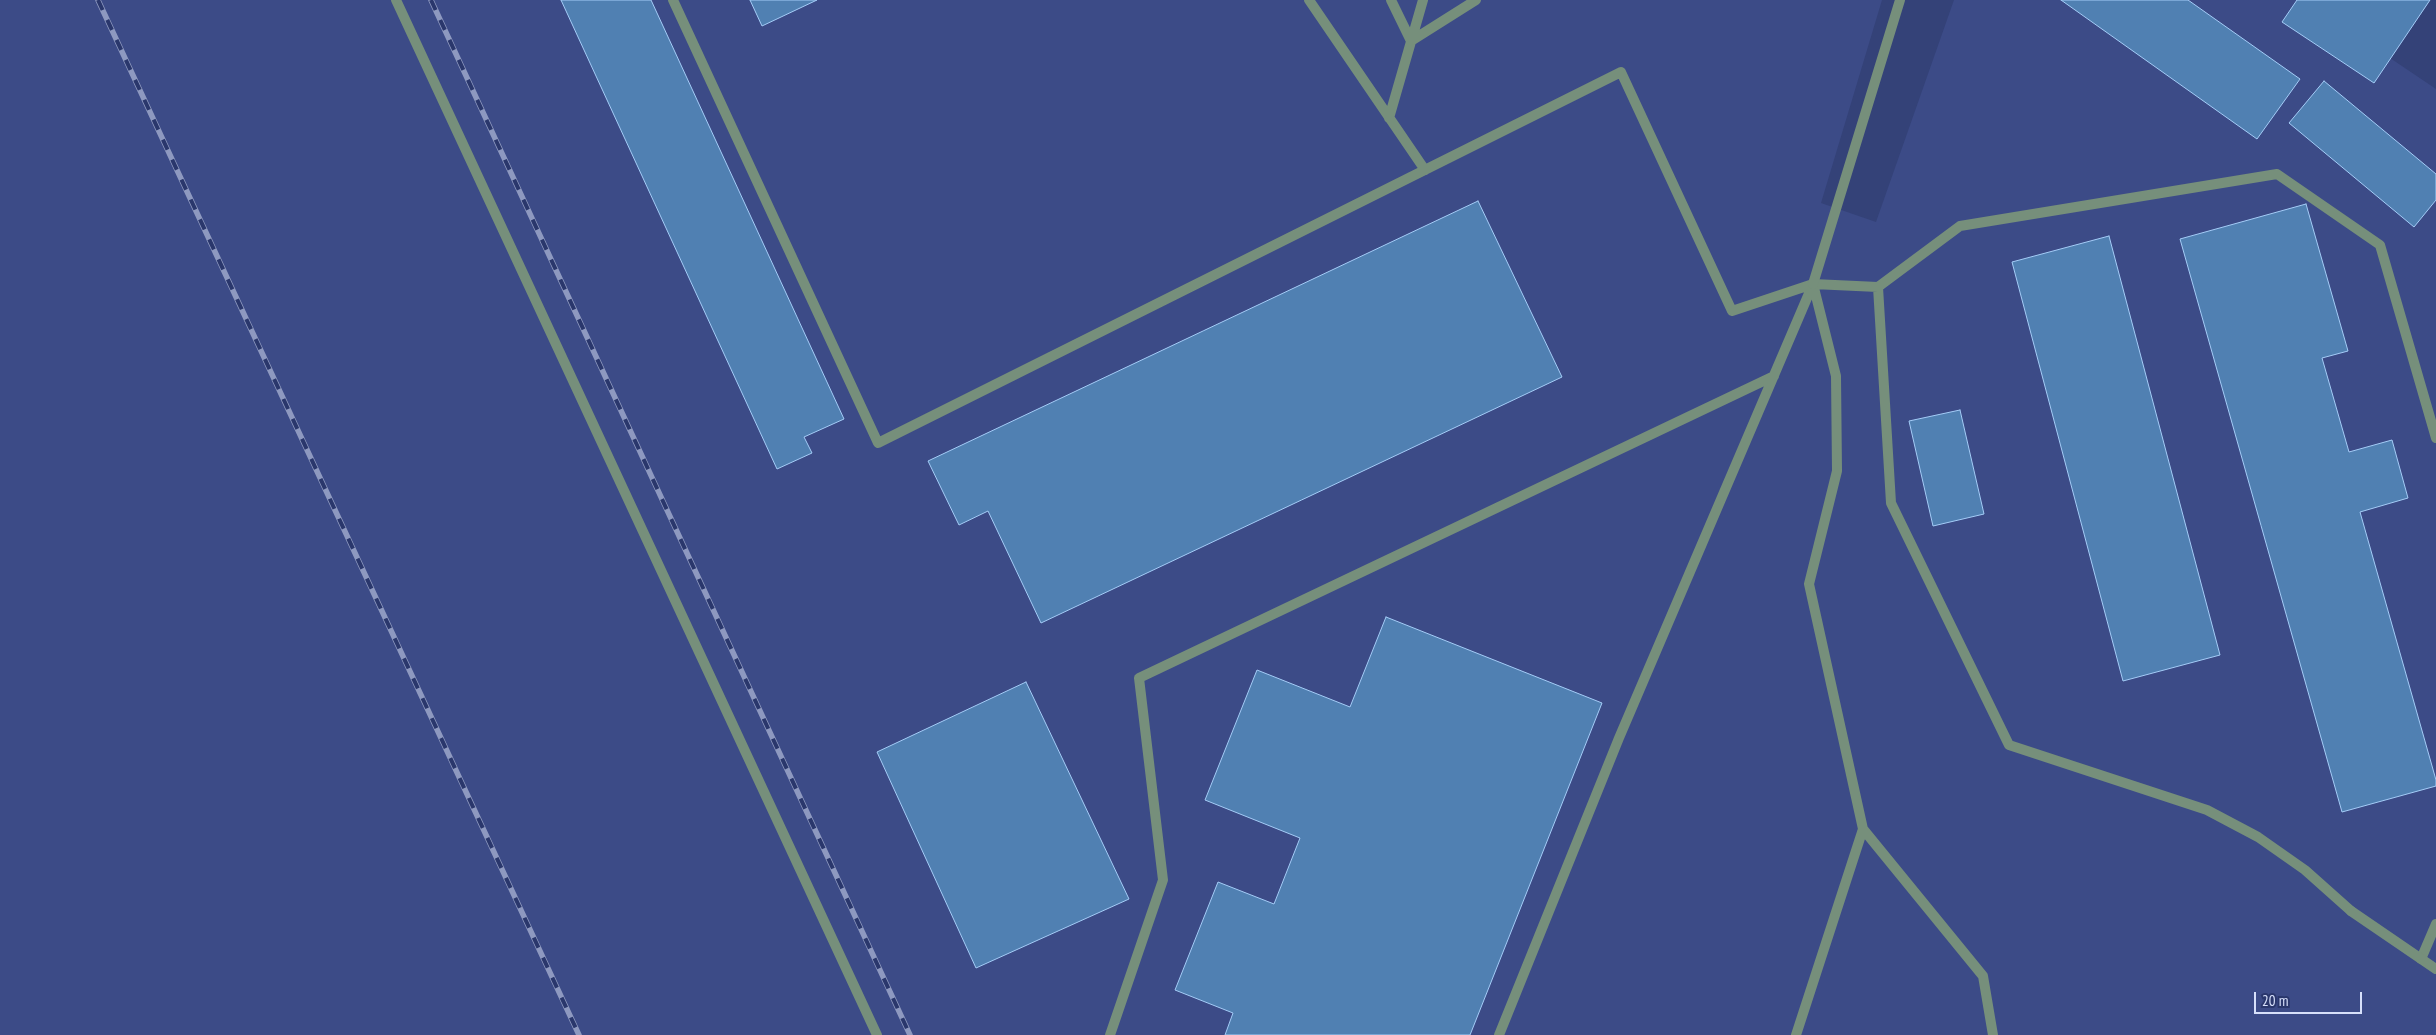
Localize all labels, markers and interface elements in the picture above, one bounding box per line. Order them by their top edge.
scale bar [2256,982,2364,1014]
text: 20 m [2262,991,2288,1010]

